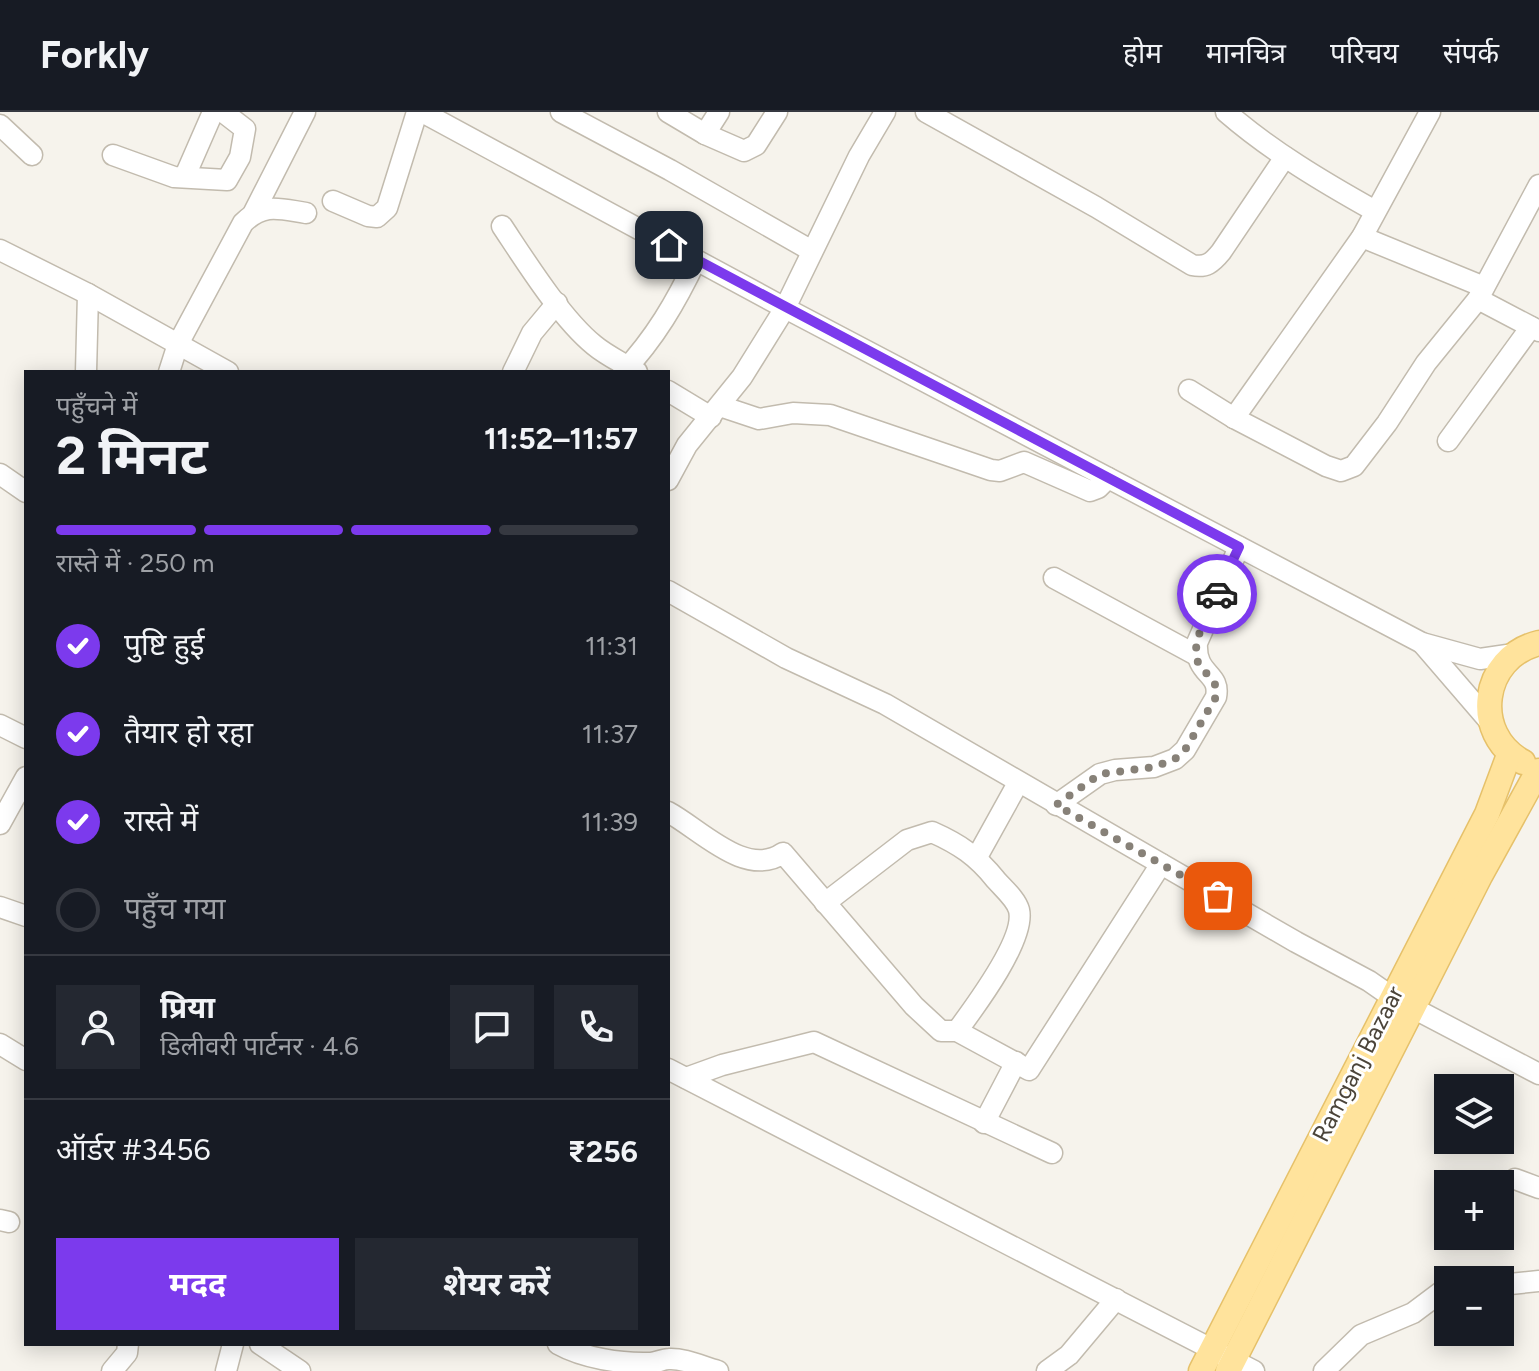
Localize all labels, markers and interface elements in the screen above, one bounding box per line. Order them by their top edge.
text: Forkly [40,32,149,78]
text: होम [1123,36,1162,70]
text: मानचित्र [1206,36,1286,70]
text: परिचय [1330,36,1399,70]
text: संपर्क [1443,36,1499,70]
pin [635,211,703,279]
icon: home [647,223,691,267]
text: पहुँचने में [56,390,137,422]
text: 11:52–11:57 [484,420,638,457]
text: 2 मिनट [56,425,208,487]
text: रास्ते में · 250 m [56,547,214,579]
courier [1177,554,1257,634]
icon: car [1195,572,1239,616]
icon: check [56,624,100,668]
text: पुष्टि हुई [124,626,204,663]
text: 11:31 [585,630,638,662]
icon: check [56,712,100,756]
text: तैयार हो रहा [124,714,253,751]
text: 11:37 [582,718,638,750]
icon: check [56,800,100,844]
text: रास्ते में [124,802,198,839]
text: 11:39 [581,806,638,838]
pin [1184,862,1252,930]
icon: bag [1196,874,1240,918]
text: पहुँच गया [124,890,226,927]
street label: Ramganj Bazaar [1306,981,1409,1147]
button: person [56,985,140,1069]
button: chat [450,985,534,1069]
button: phone [554,985,638,1069]
text: प्रिया [160,989,215,1026]
text: डिलीवरी पार्टनर · 4.6 [160,1030,359,1062]
map controls [1434,1074,1514,1346]
button: layers [1434,1074,1514,1154]
text: ऑर्डर #3456 [56,1131,210,1168]
text: ₹256 [568,1133,638,1170]
button: + [1434,1170,1514,1250]
button: मदद [56,1238,339,1330]
button: शेयर करें [355,1238,638,1330]
button: − [1434,1266,1514,1346]

